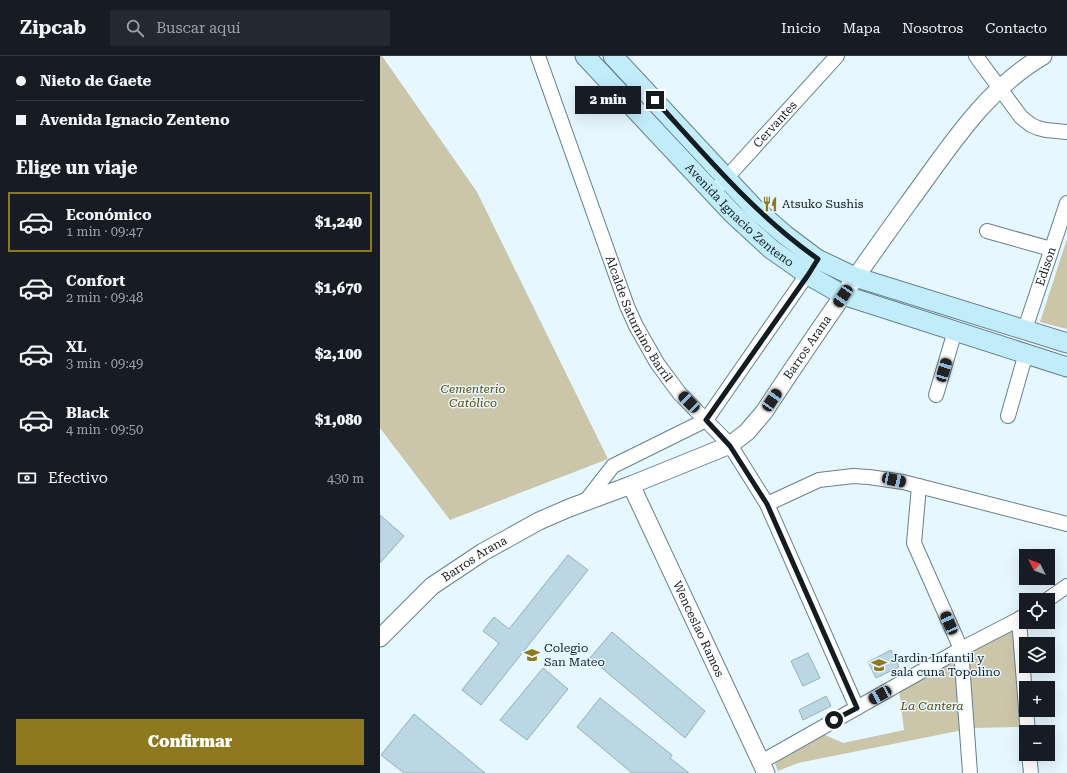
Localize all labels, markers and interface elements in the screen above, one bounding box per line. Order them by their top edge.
search box [110,10,390,46]
text: Zipcab [20,16,86,39]
icon: search [124,17,146,39]
text: Buscar aquí [156,19,241,37]
text: Inicio [781,20,821,36]
text: Mapa [843,20,880,36]
text: Nosotros [902,20,963,36]
text: Contacto [985,20,1047,36]
text: Nieto de Gaete [40,72,151,90]
callout: 2 min [575,86,641,114]
route end [646,91,664,109]
text: 2 min [590,92,626,107]
street label: Cervantes [750,98,800,150]
text: Avenida Ignacio Zenteno [40,111,230,129]
text: Elige un viaje [16,157,138,178]
street label: Avenida Ignacio Zenteno [682,160,796,270]
restaurant icon: Atsuko Sushis [761,195,779,213]
place label: Atsuko Sushis [782,197,864,211]
icon: car [18,204,54,240]
text: Económico [66,206,152,224]
text: $1,240 [315,213,362,231]
text: 1 min · 09:47 [66,224,143,239]
street label: Edison [1033,245,1059,288]
street label: Alcalde Saturnino Barril [603,254,676,385]
icon: car [18,270,54,306]
text: Confort [66,272,125,290]
text: $1,670 [315,279,362,297]
car [831,283,855,309]
text: 2 min · 09:48 [66,290,143,305]
street label: Barros Arana [781,312,834,382]
icon: car [18,336,54,372]
text: XL [66,338,87,356]
text: $2,100 [315,345,362,363]
text: 3 min · 09:49 [66,356,143,371]
car [935,357,953,383]
park label: Cementerio Católico [441,382,505,410]
car [760,387,784,413]
car [676,389,702,415]
icon: car [18,402,54,438]
text: Black [66,404,109,422]
text: $1,080 [315,411,362,429]
text: 4 min · 09:50 [66,422,143,437]
icon: cash [16,467,38,489]
text: Efectivo [48,469,108,487]
text: 430 m [327,471,364,486]
car [881,472,907,488]
street label: Barros Arana [439,533,510,584]
north arrow [1019,549,1055,585]
map controls [1019,549,1055,761]
street label: Wenceslao Ramos [670,579,727,679]
button: locate [1019,593,1055,629]
car [939,610,959,636]
button: layers [1019,637,1055,673]
place label: Colegio San Mateo [544,641,605,669]
school or university icon: Colegio San Mateo [523,646,541,664]
place label: Jardin Infantil y sala cuna Topolino [891,651,1000,679]
school or university icon: Jardin Infantil y sala cuna Topolino [870,656,888,674]
button: + [1019,681,1055,717]
car [867,684,893,706]
park label: La Cantera [899,699,964,713]
route start [825,711,843,729]
button: Confirmar [16,719,364,765]
button: − [1019,725,1055,761]

